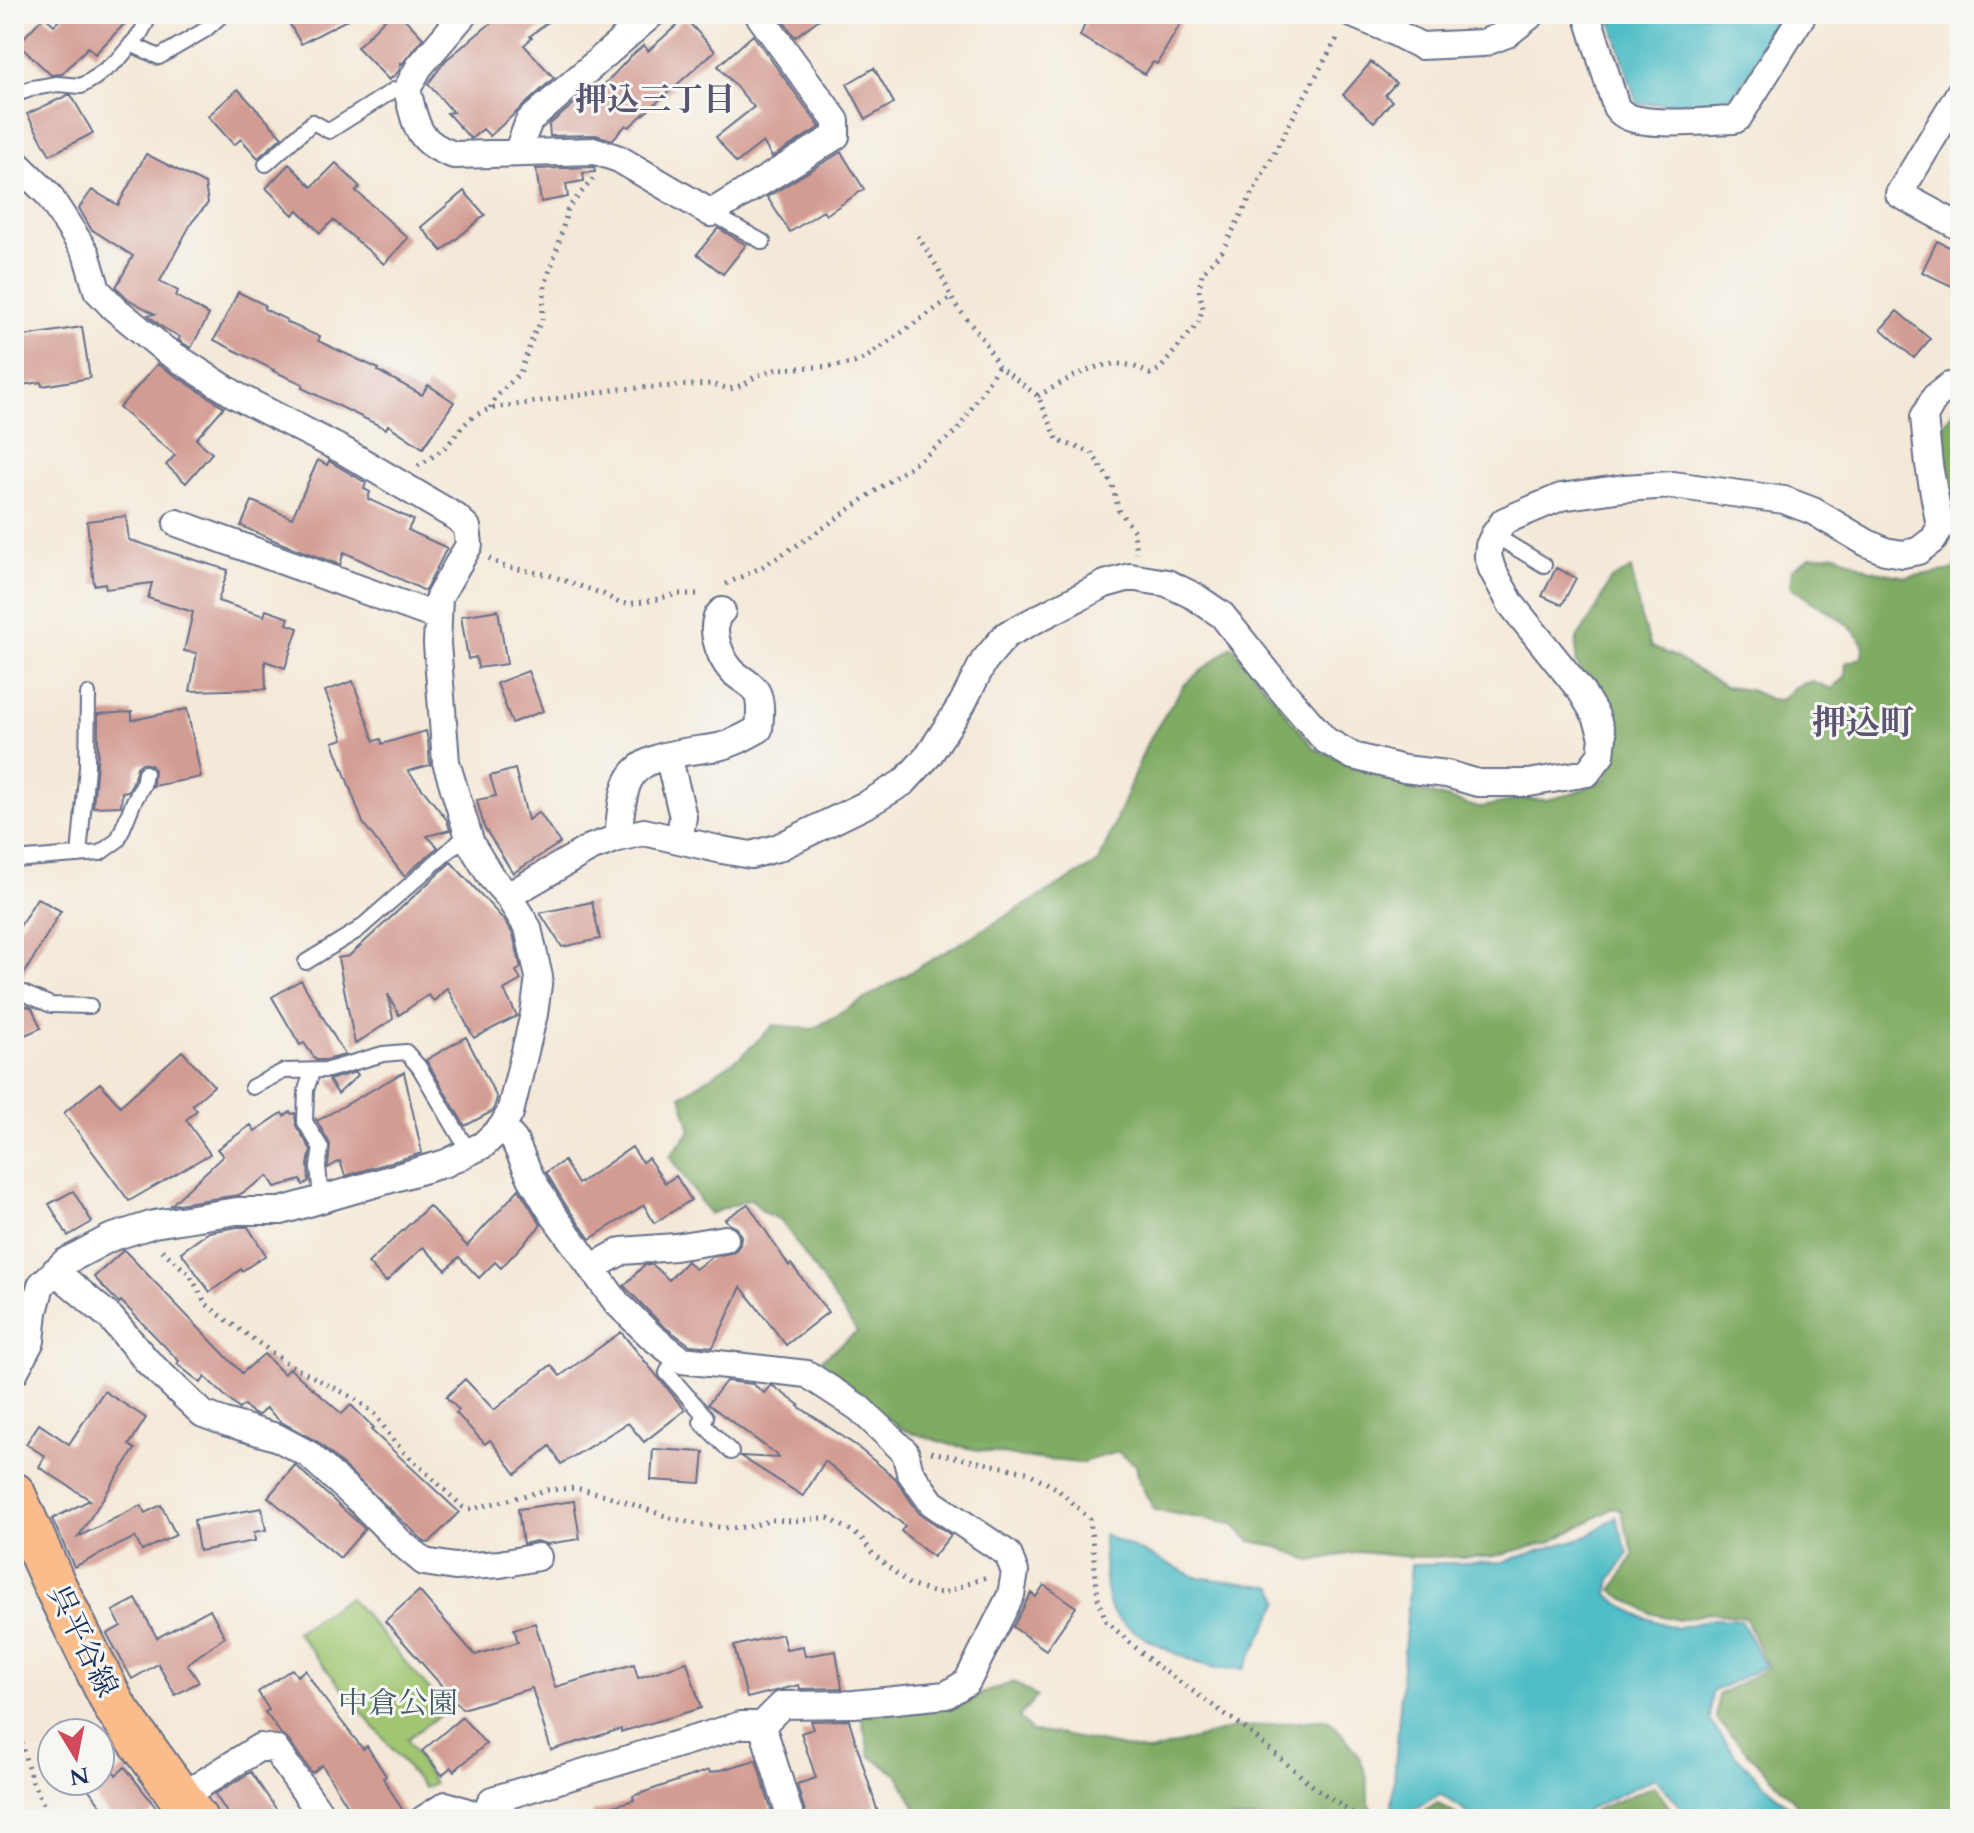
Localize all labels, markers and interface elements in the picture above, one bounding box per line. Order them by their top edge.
district label: 押込三丁目 [575,78,735,122]
district label: 押込町 [1812,700,1914,746]
street label: 呉平谷線 [38,1578,127,1704]
park label: 中倉公園 [338,1683,458,1724]
north arrow [36,1717,116,1797]
text: N [67,1759,91,1792]

